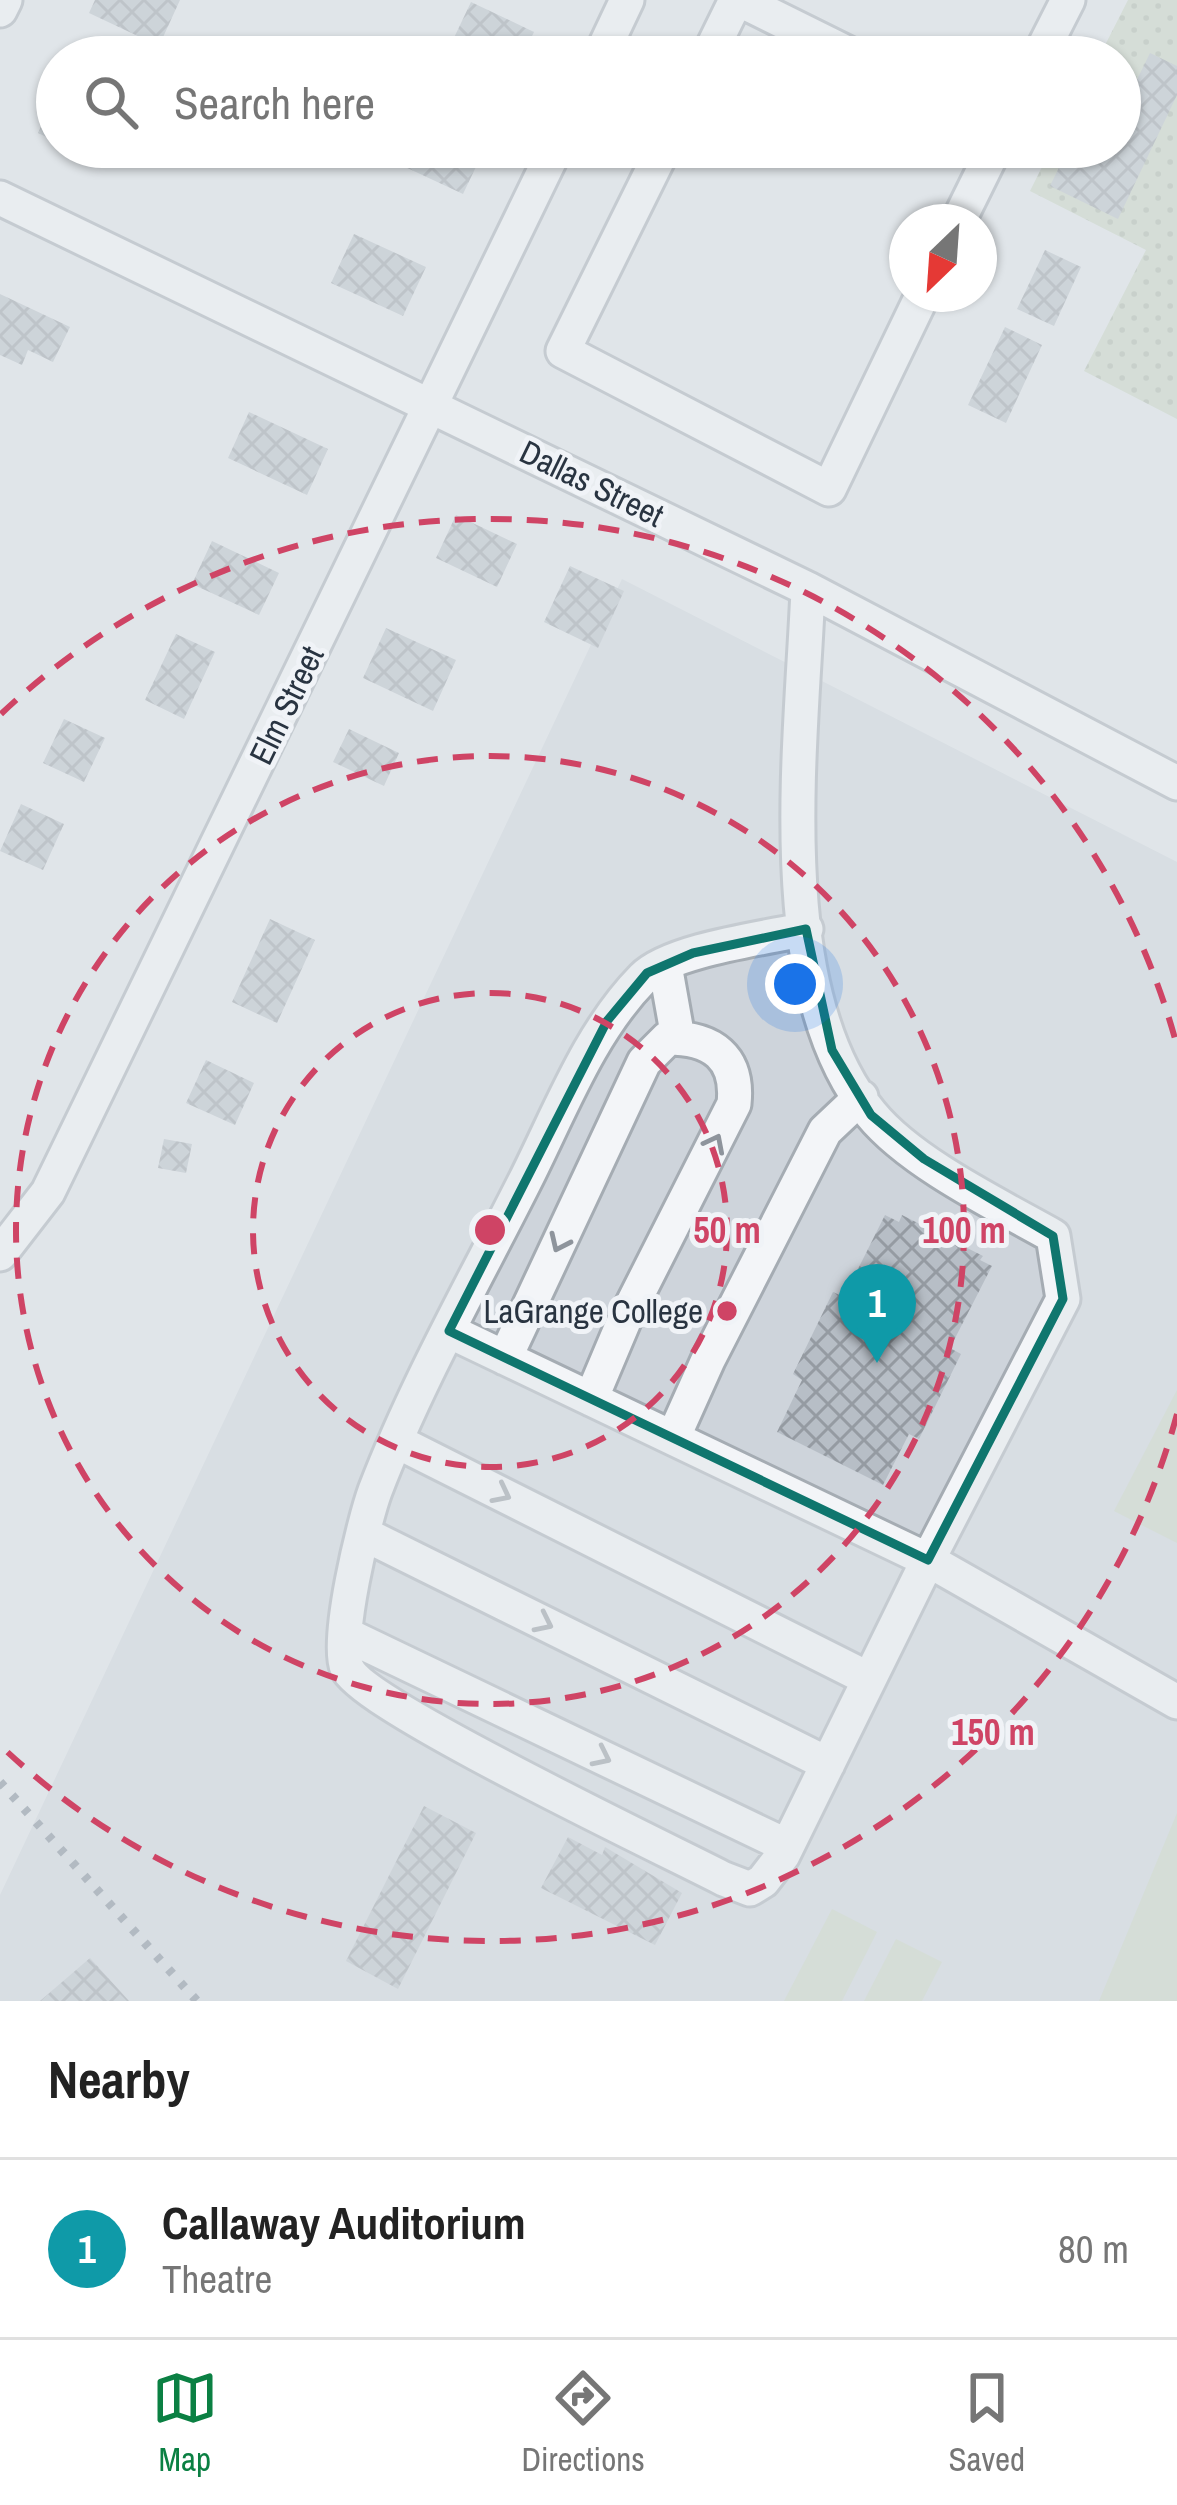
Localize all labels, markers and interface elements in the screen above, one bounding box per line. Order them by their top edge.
search box [36,36,1141,168]
icon: search [78,69,144,135]
text: Search here [174,72,375,133]
north arrow [889,204,997,312]
street label: Dallas Street [513,429,671,537]
street label: Elm Street [239,639,333,771]
your location [765,954,825,1014]
one-way arrow [700,1133,723,1155]
text: 50 m [693,1206,761,1254]
text: 100 m [922,1206,1006,1254]
centre of rings [469,1209,511,1251]
one-way arrow [550,1231,573,1252]
pin: 1 [838,1264,916,1363]
place label: LaGrange College [483,1289,703,1333]
marker: LaGrange College [714,1298,740,1324]
one-way arrow [490,1480,511,1504]
one-way arrow [532,1609,553,1632]
text: 150 m [951,1708,1035,1756]
one-way arrow [590,1743,611,1766]
text: Nearby [48,2045,190,2114]
text: Callaway Auditorium [162,2192,526,2253]
text: 1 [78,2223,96,2275]
text: 80 m [1058,2223,1129,2275]
text: Theatre [162,2253,272,2305]
tab: Map [152,2365,218,2481]
tab: Directions [521,2365,645,2481]
tab: Saved [948,2365,1025,2481]

